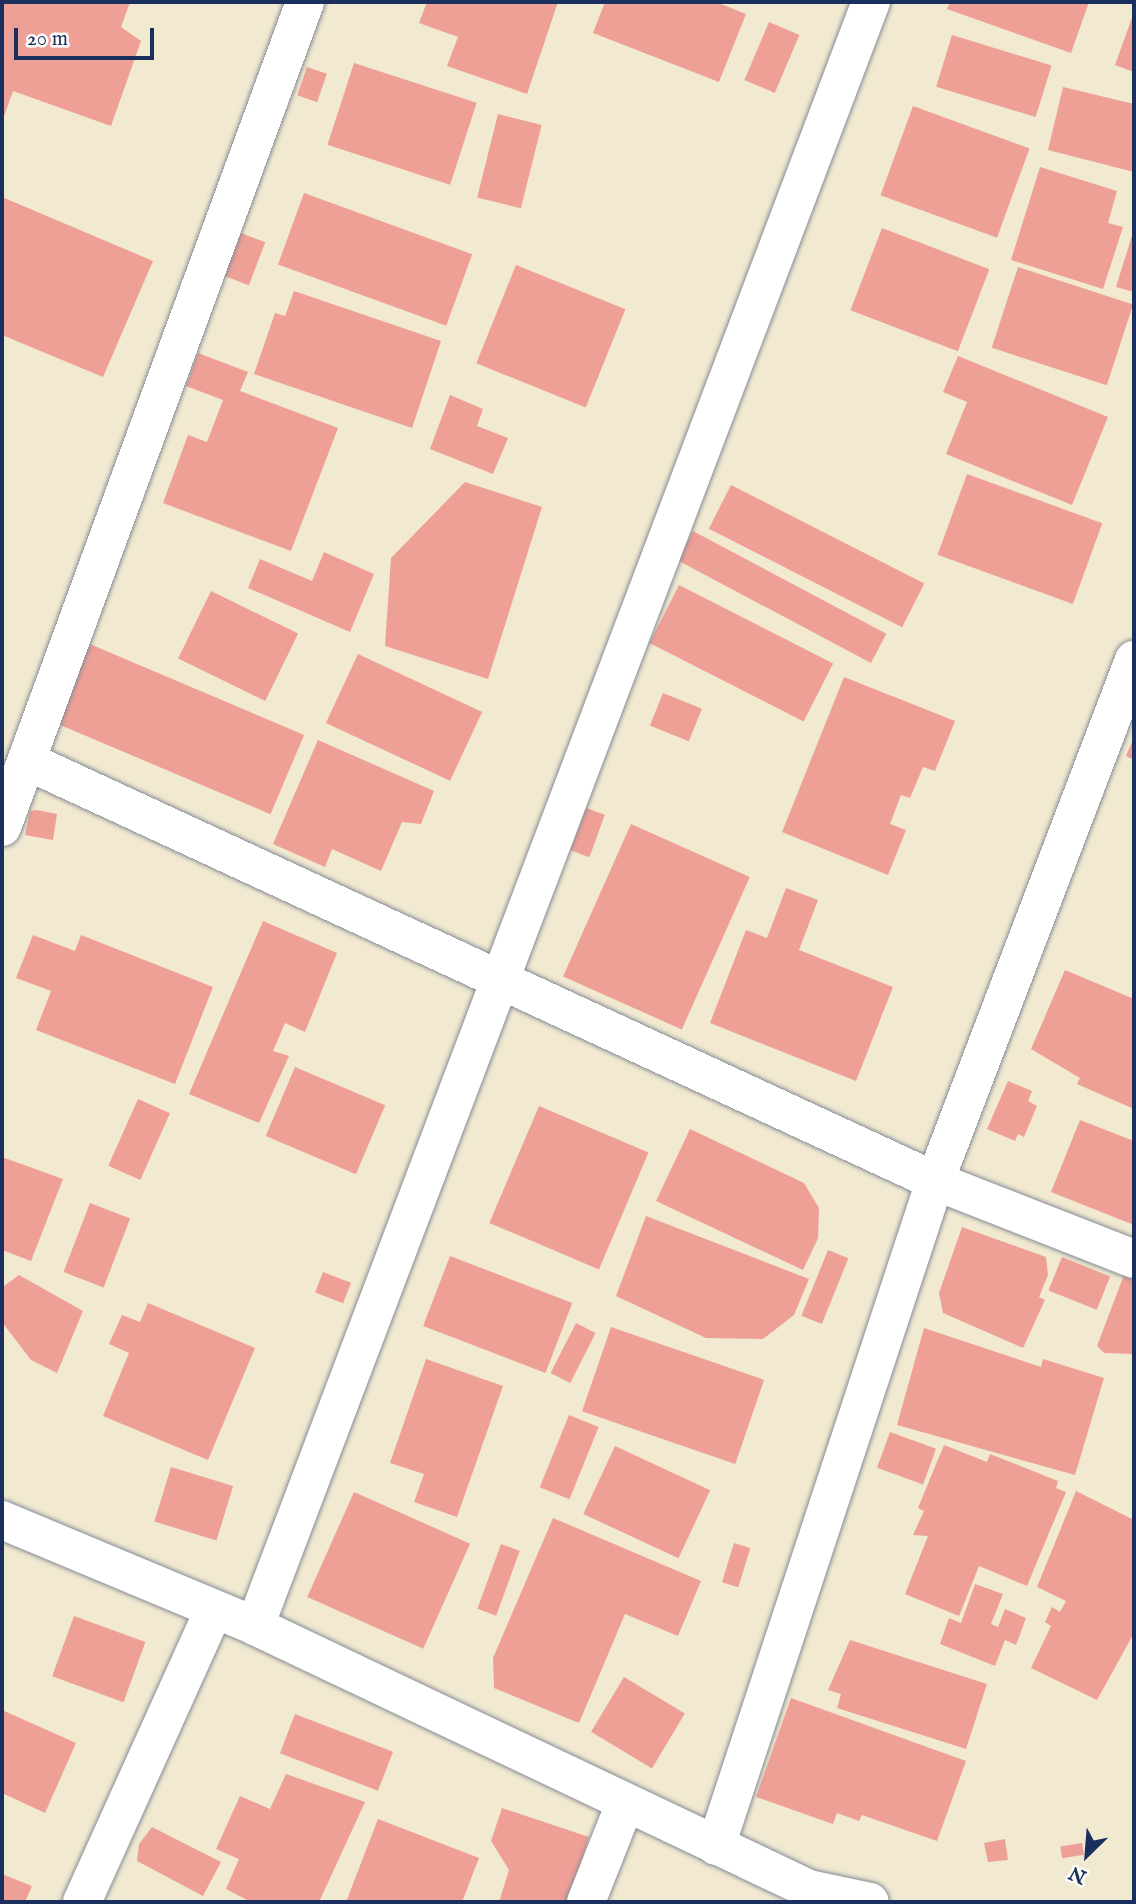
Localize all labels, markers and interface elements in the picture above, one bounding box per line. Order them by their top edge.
scale bar [18,14,158,58]
text: 20 m [27,26,68,53]
north arrow [1052,1820,1122,1890]
text: N [1066,1860,1091,1888]

